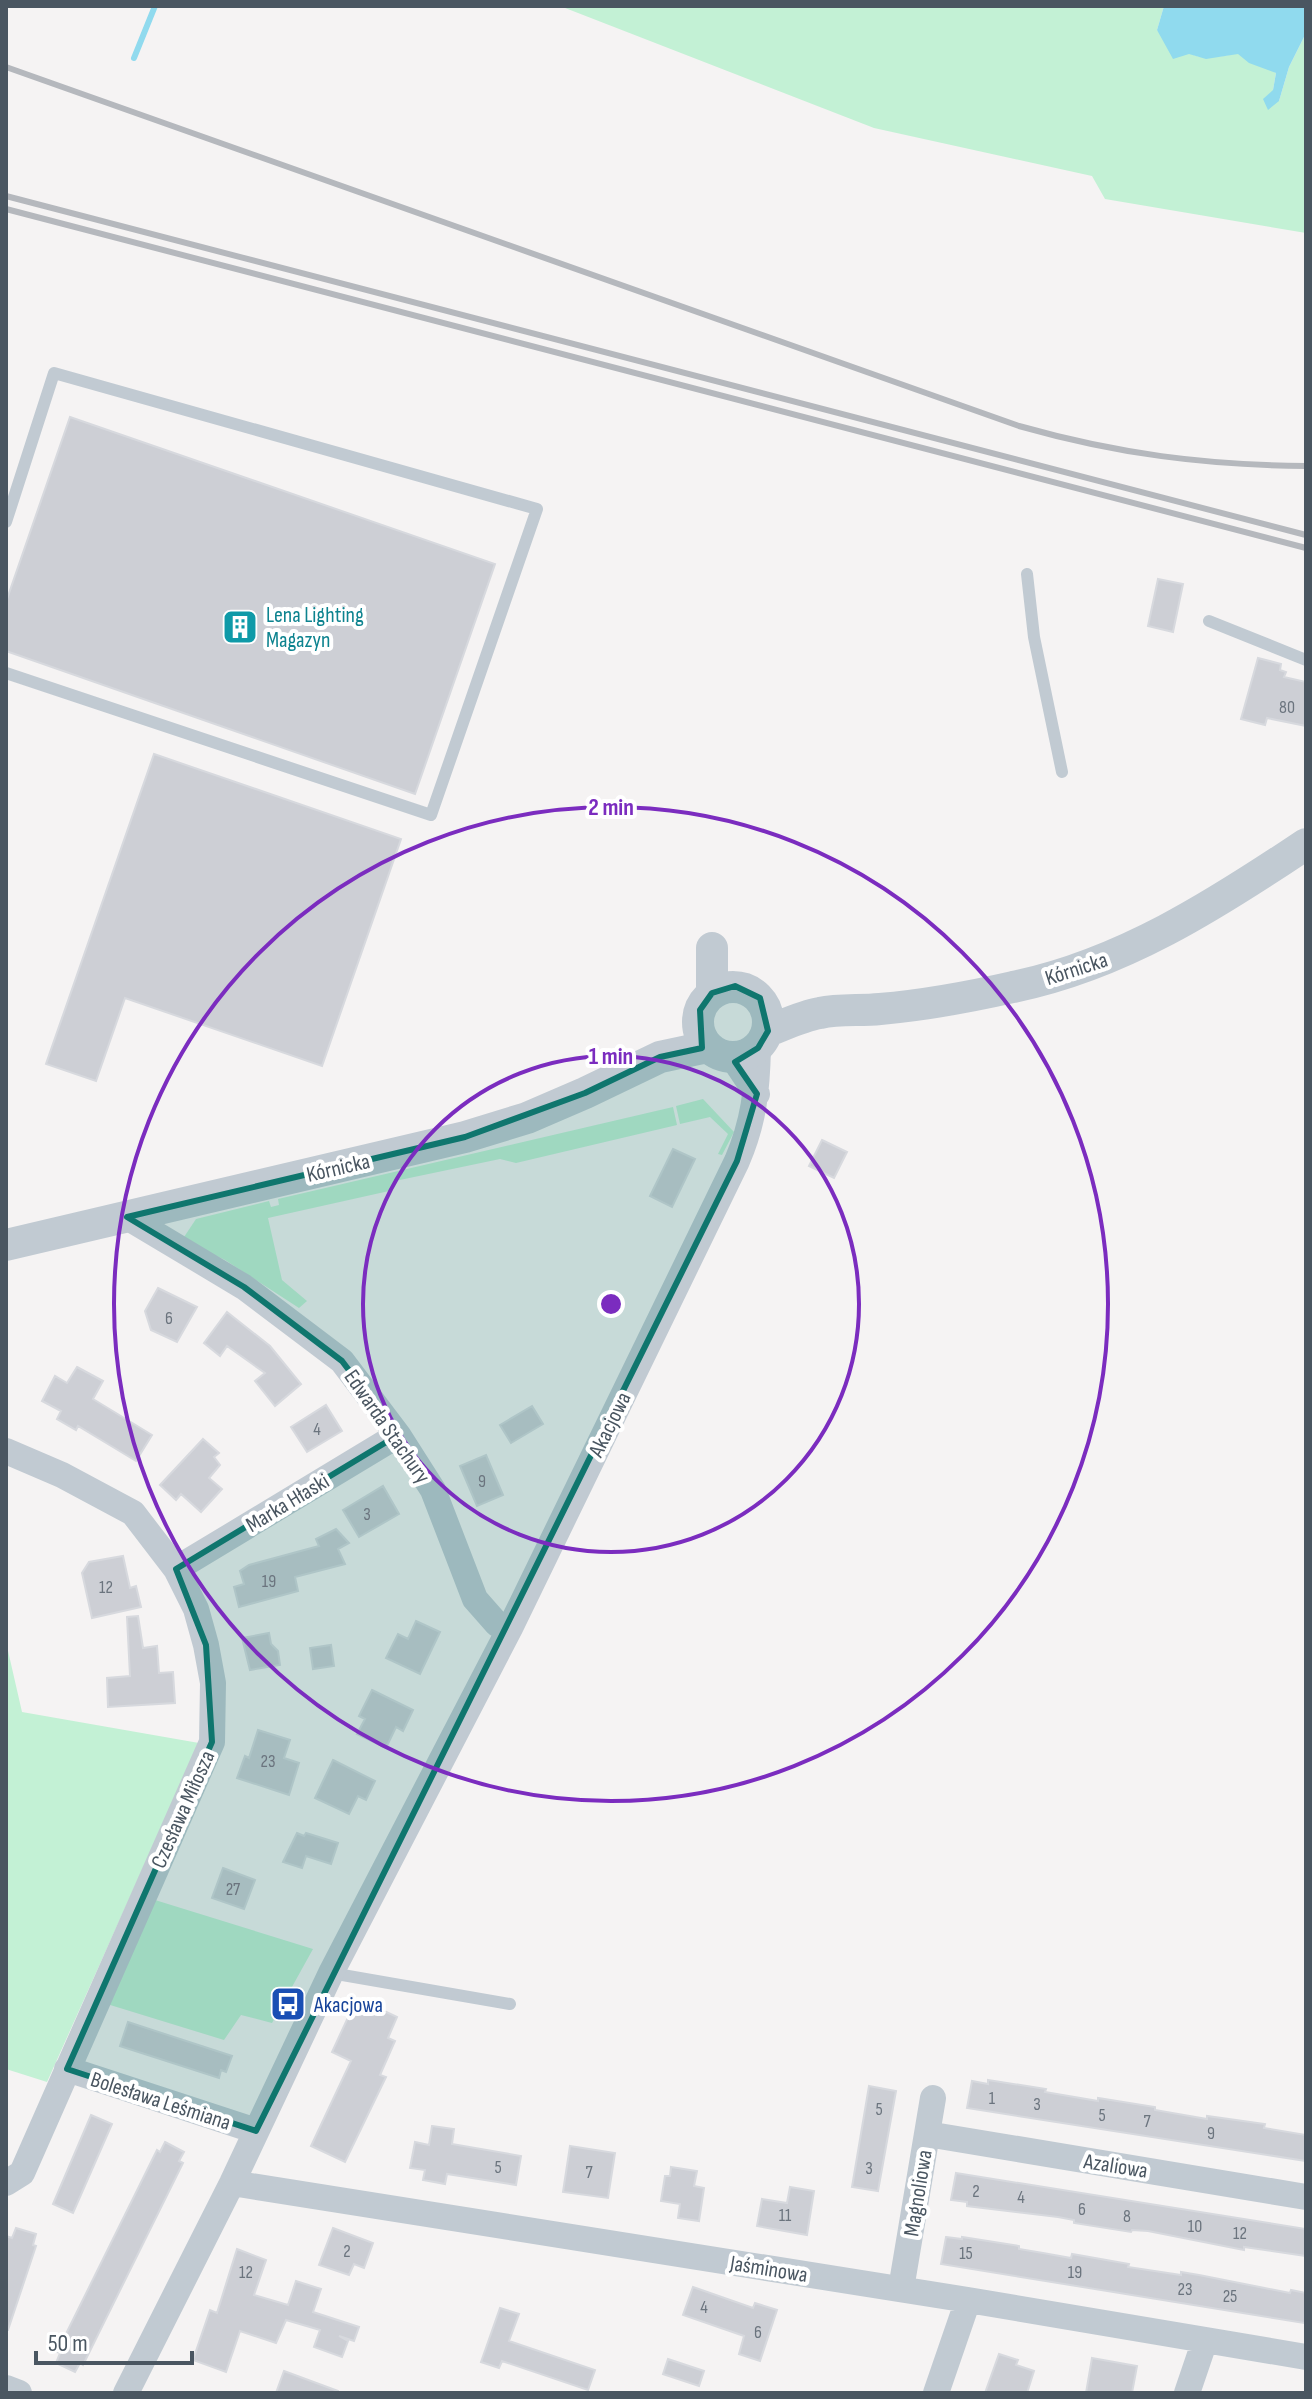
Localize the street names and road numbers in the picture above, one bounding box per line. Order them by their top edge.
street label: Kórnicka [1042,947,1111,992]
street label: Kórnicka [304,1148,373,1189]
street label: Edwarda Stachury [338,1365,436,1489]
street label: Akacjowa [583,1388,638,1462]
street label: Marka Hłaski [241,1468,334,1539]
street label: Czesława Miłosza [145,1747,221,1873]
street label: Bolesława Leśmiana [87,2066,234,2137]
street label: Magnoliowa [898,2148,939,2238]
street label: Azaliowa [1081,2148,1150,2185]
street label: Jaśminowa [727,2250,809,2289]

